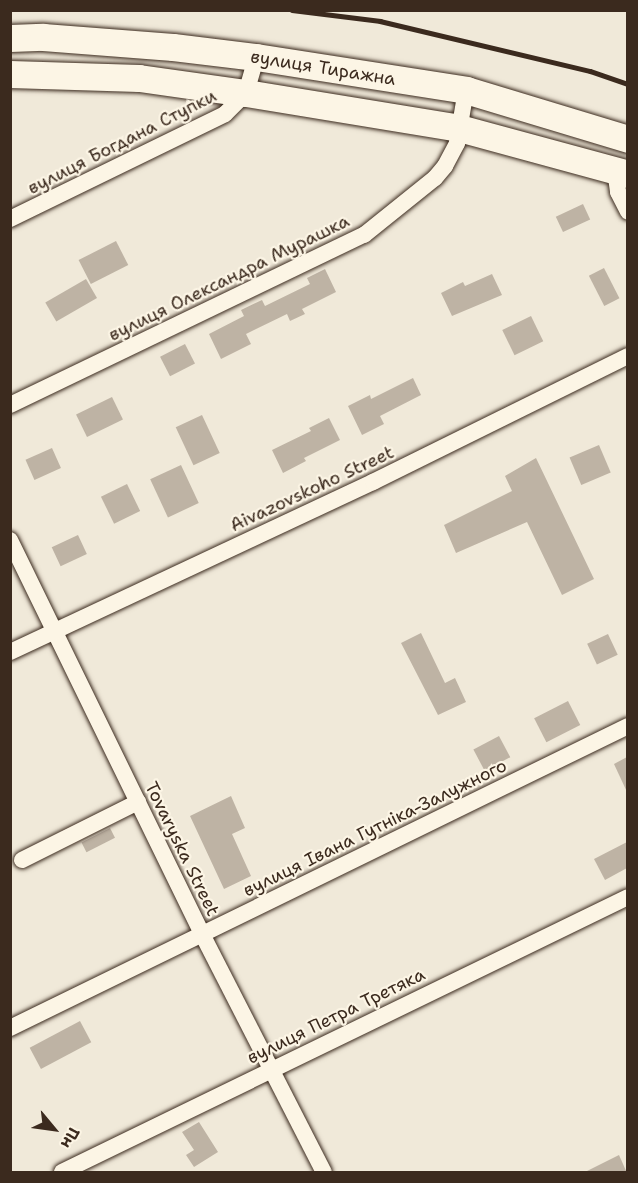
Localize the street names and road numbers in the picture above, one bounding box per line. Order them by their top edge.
street label: вулиця Тиражна [249,46,397,90]
street label: вулиця Богдана Ступки [24,85,220,199]
street label: вулиця Олександра Мурашка [105,210,353,346]
street label: Aivazovskoho Street [227,442,397,536]
street label: вулиця Івана Гутніка-Залужного [240,755,510,901]
street label: Tovaryska Street [140,778,224,920]
street label: вулиця Петра Третяка [243,963,429,1069]

